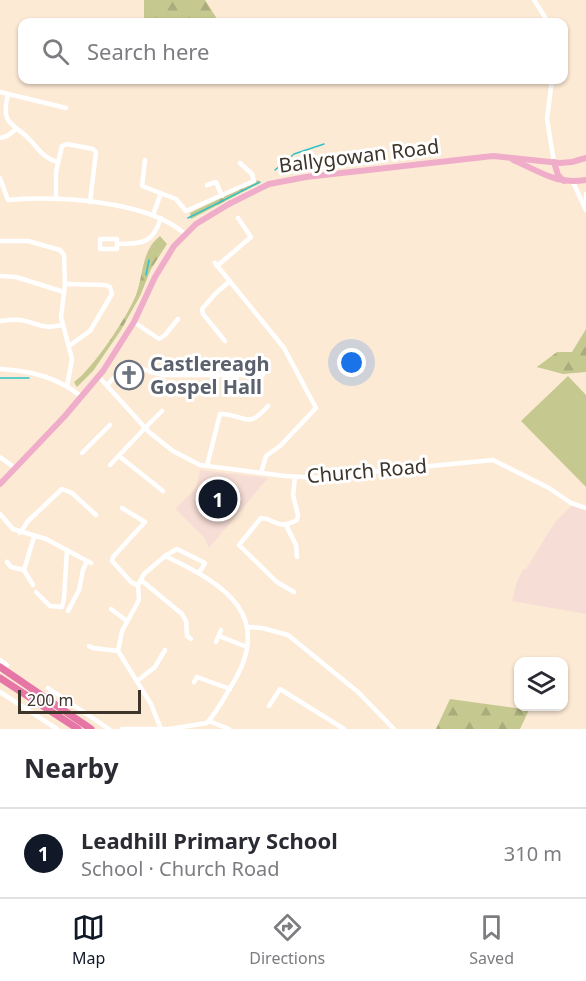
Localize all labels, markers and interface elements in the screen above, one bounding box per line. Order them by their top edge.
search box [18,18,568,84]
icon: search [39,35,72,68]
text: Search here [87,36,209,66]
street label: Ballygowan Road [277,132,441,179]
your location [337,348,366,377]
place label: Castlereagh Gospel Hall [150,350,270,400]
church icon: Castlereagh Gospel Hall [113,359,145,391]
street label: Church Road [306,452,428,489]
pin: 1 [198,476,238,522]
map controls [514,657,568,711]
button: layers [514,657,568,711]
scale bar [18,687,141,714]
text: 200 m [27,689,74,711]
text: Nearby [24,750,119,786]
text: Leadhill Primary School [81,825,338,855]
text: 1 [38,840,49,867]
text: 310 m [504,840,562,867]
text: School · Church Road [81,855,280,882]
tab: Map [72,911,105,969]
tab: Directions [249,911,325,969]
tab: Saved [469,911,514,969]

